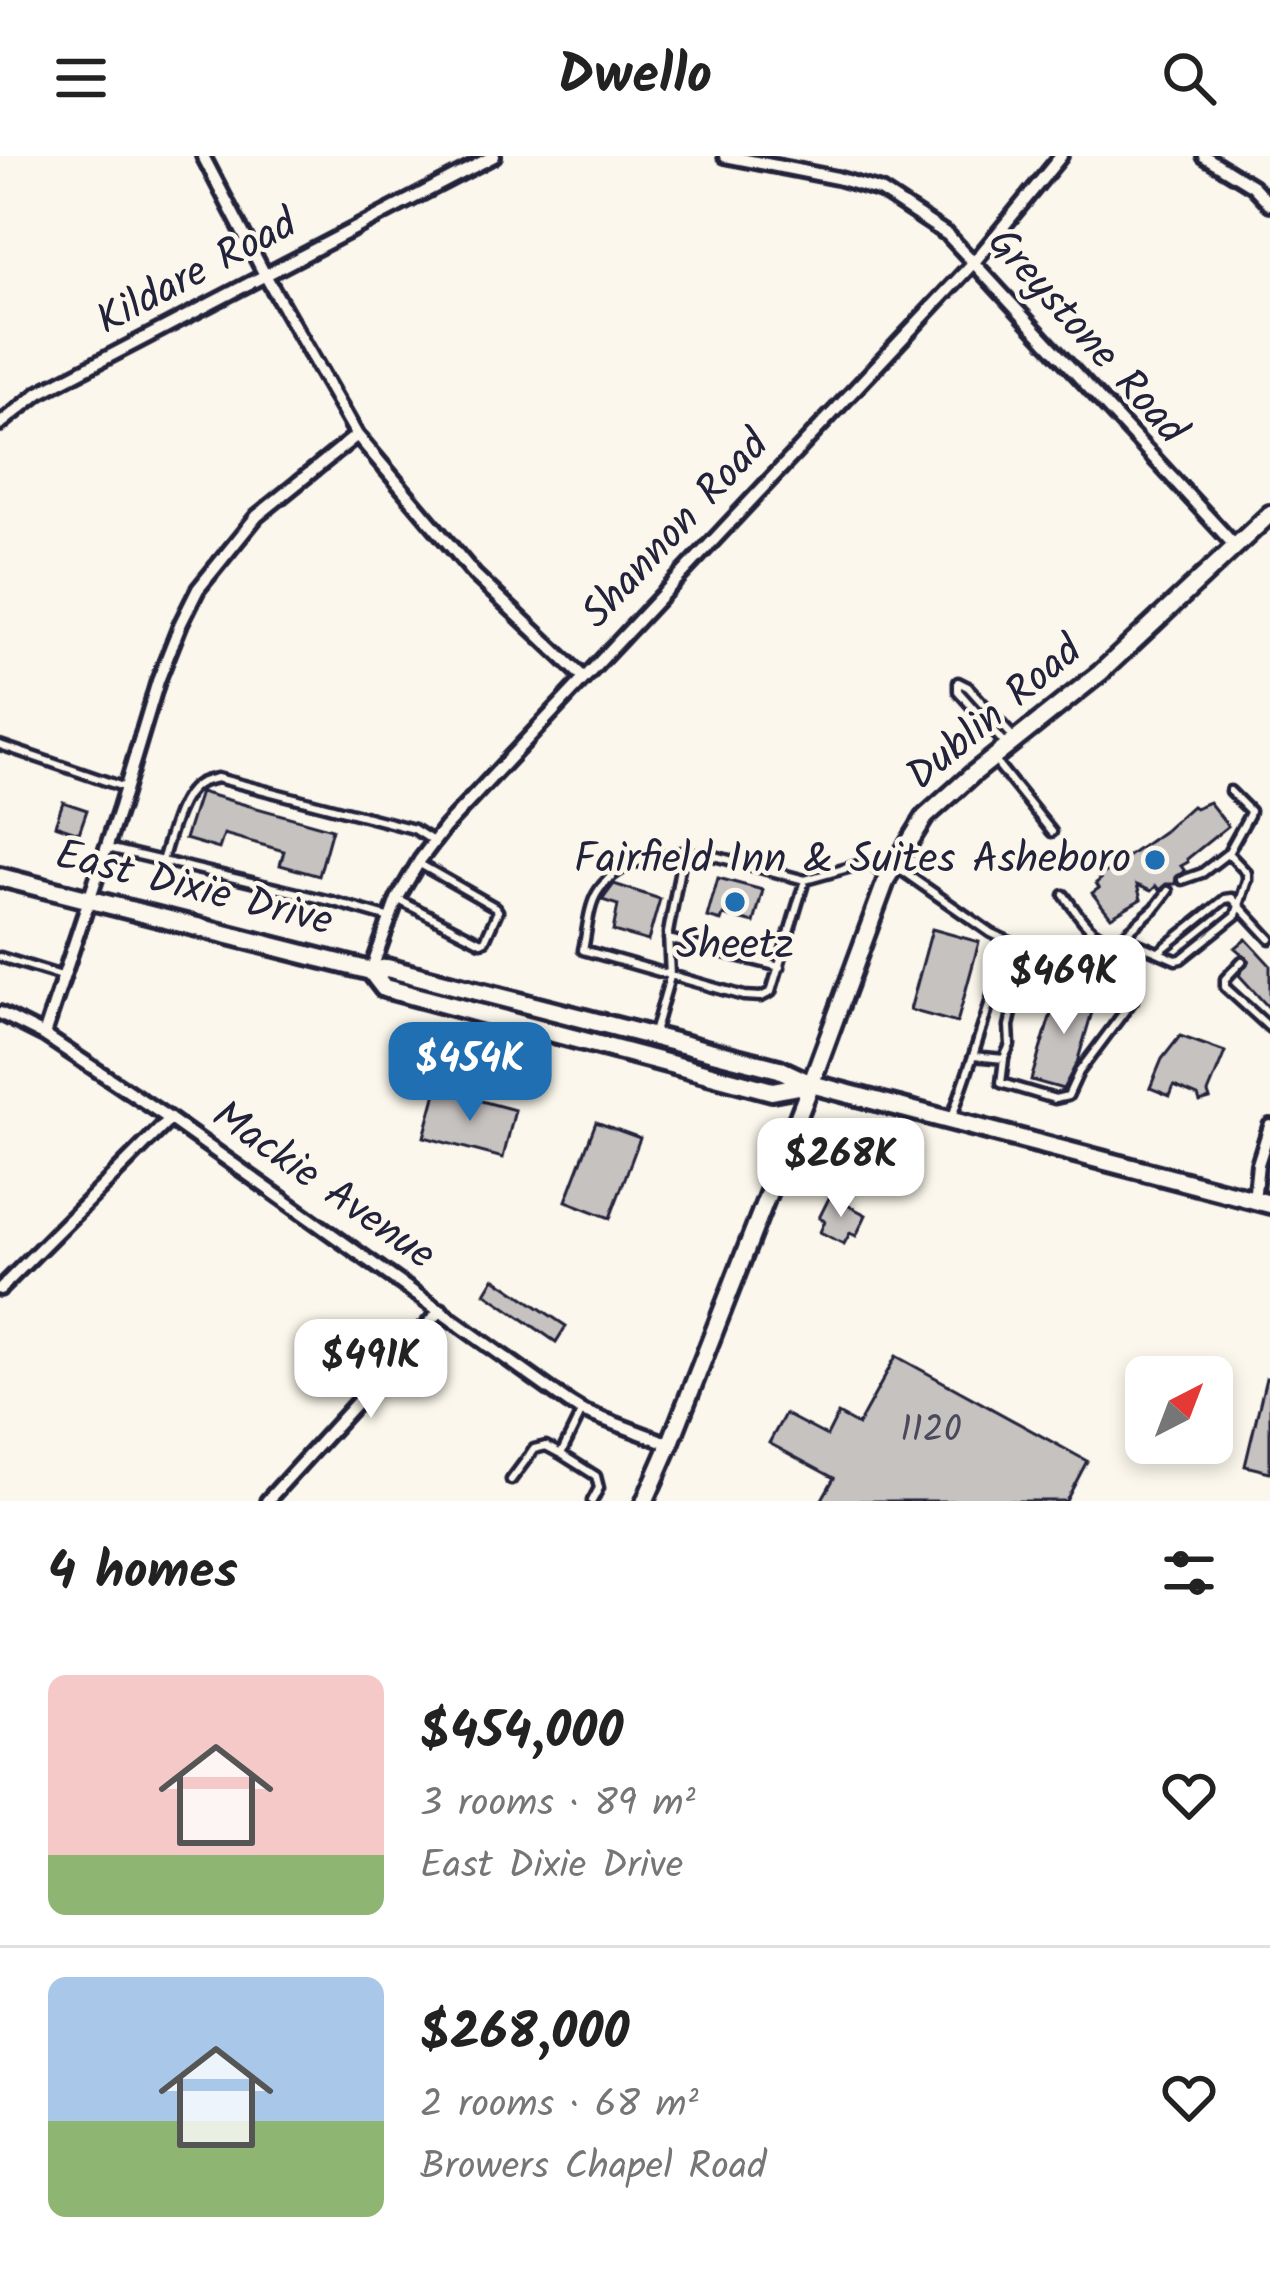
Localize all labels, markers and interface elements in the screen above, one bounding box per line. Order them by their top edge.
text: Dwello [558,35,712,121]
icon: menu [48,45,114,111]
icon: search [1156,45,1222,111]
street label: Kildare Road [84,191,311,354]
street label: Greystone Road [970,213,1203,462]
street label: Shannon Road [566,414,787,645]
street label: Dublin Road [892,619,1099,808]
street label: East Dixie Drive [48,822,340,956]
place label: Fairfield Inn & Suites Asheboro [574,827,1131,894]
marker: Fairfield Inn & Suites Asheboro [1142,847,1168,873]
marker: Sheetz [722,889,748,915]
place label: Sheetz [676,913,794,980]
pin: $469K [980,935,1148,1037]
text: $469K [1010,943,1118,1005]
pin: $454K [386,1022,554,1124]
text: $454K [416,1030,524,1092]
street label: Mackie Avenue [197,1084,449,1288]
pin: $268K [757,1118,925,1220]
text: $268K [784,1126,898,1188]
pin: $491K [287,1319,455,1421]
text: $491K [321,1327,421,1389]
north arrow [1125,1356,1233,1464]
map controls [1125,1356,1233,1464]
house number: 1120 [900,1403,962,1460]
text: 4 homes [48,1533,238,1614]
icon: filters [1156,1540,1222,1606]
text: $454,000 [420,1693,623,1774]
icon: home [144,1723,288,1867]
icon: heart [1156,1762,1222,1828]
text: 3 rooms · 89 m² [420,1774,696,1836]
text: East Dixie Drive [420,1836,683,1898]
text: $268,000 [420,1994,630,2075]
icon: home [144,2025,288,2169]
icon: heart [1156,2064,1222,2130]
text: 2 rooms · 68 m² [420,2075,699,2137]
text: Browers Chapel Road [420,2137,767,2199]

